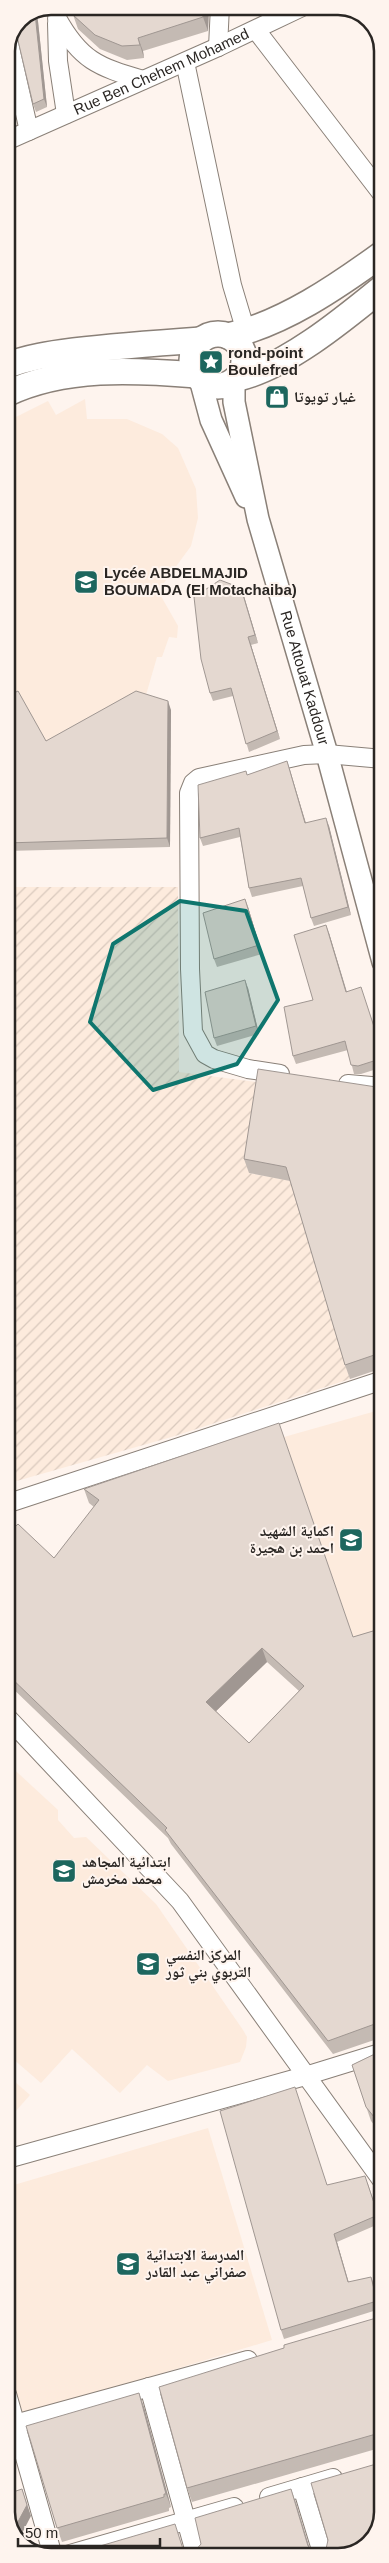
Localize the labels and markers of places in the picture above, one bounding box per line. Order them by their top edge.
place label: rond-point Boulefred [228,344,303,378]
place icon: rond-point Boulefred [198,349,224,375]
shop icon: غيار تويوتا [264,384,290,410]
place label: غيار تويوتا [294,388,356,405]
place label: Lycée ABDELMAJID BOUMADA (El Motachaiba) [104,564,297,598]
school or university icon: Lycée ABDELMAJID BOUMADA (El Motachaiba) [73,569,99,595]
place label: اكماية الشهيد احمد بن هجيرة [250,1522,334,1557]
school or university icon: اكماية الشهيد احمد بن هجيرة [338,1527,364,1553]
place label: ابتدائية المجاهد محمد مخرمش [82,1853,171,1888]
school or university icon: ابتدائية المجاهد محمد مخرمش [51,1858,77,1884]
place label: المركز النفسي التربوي بني ثور [165,1946,251,1984]
school or university icon: المركز النفسي التربوي بني ثور [135,1951,161,1977]
place label: المدرسة الابتدائية صفراني عبد القادر [145,2246,247,2284]
school or university icon: المدرسة الابتدائية صفراني عبد القادر [115,2251,141,2277]

